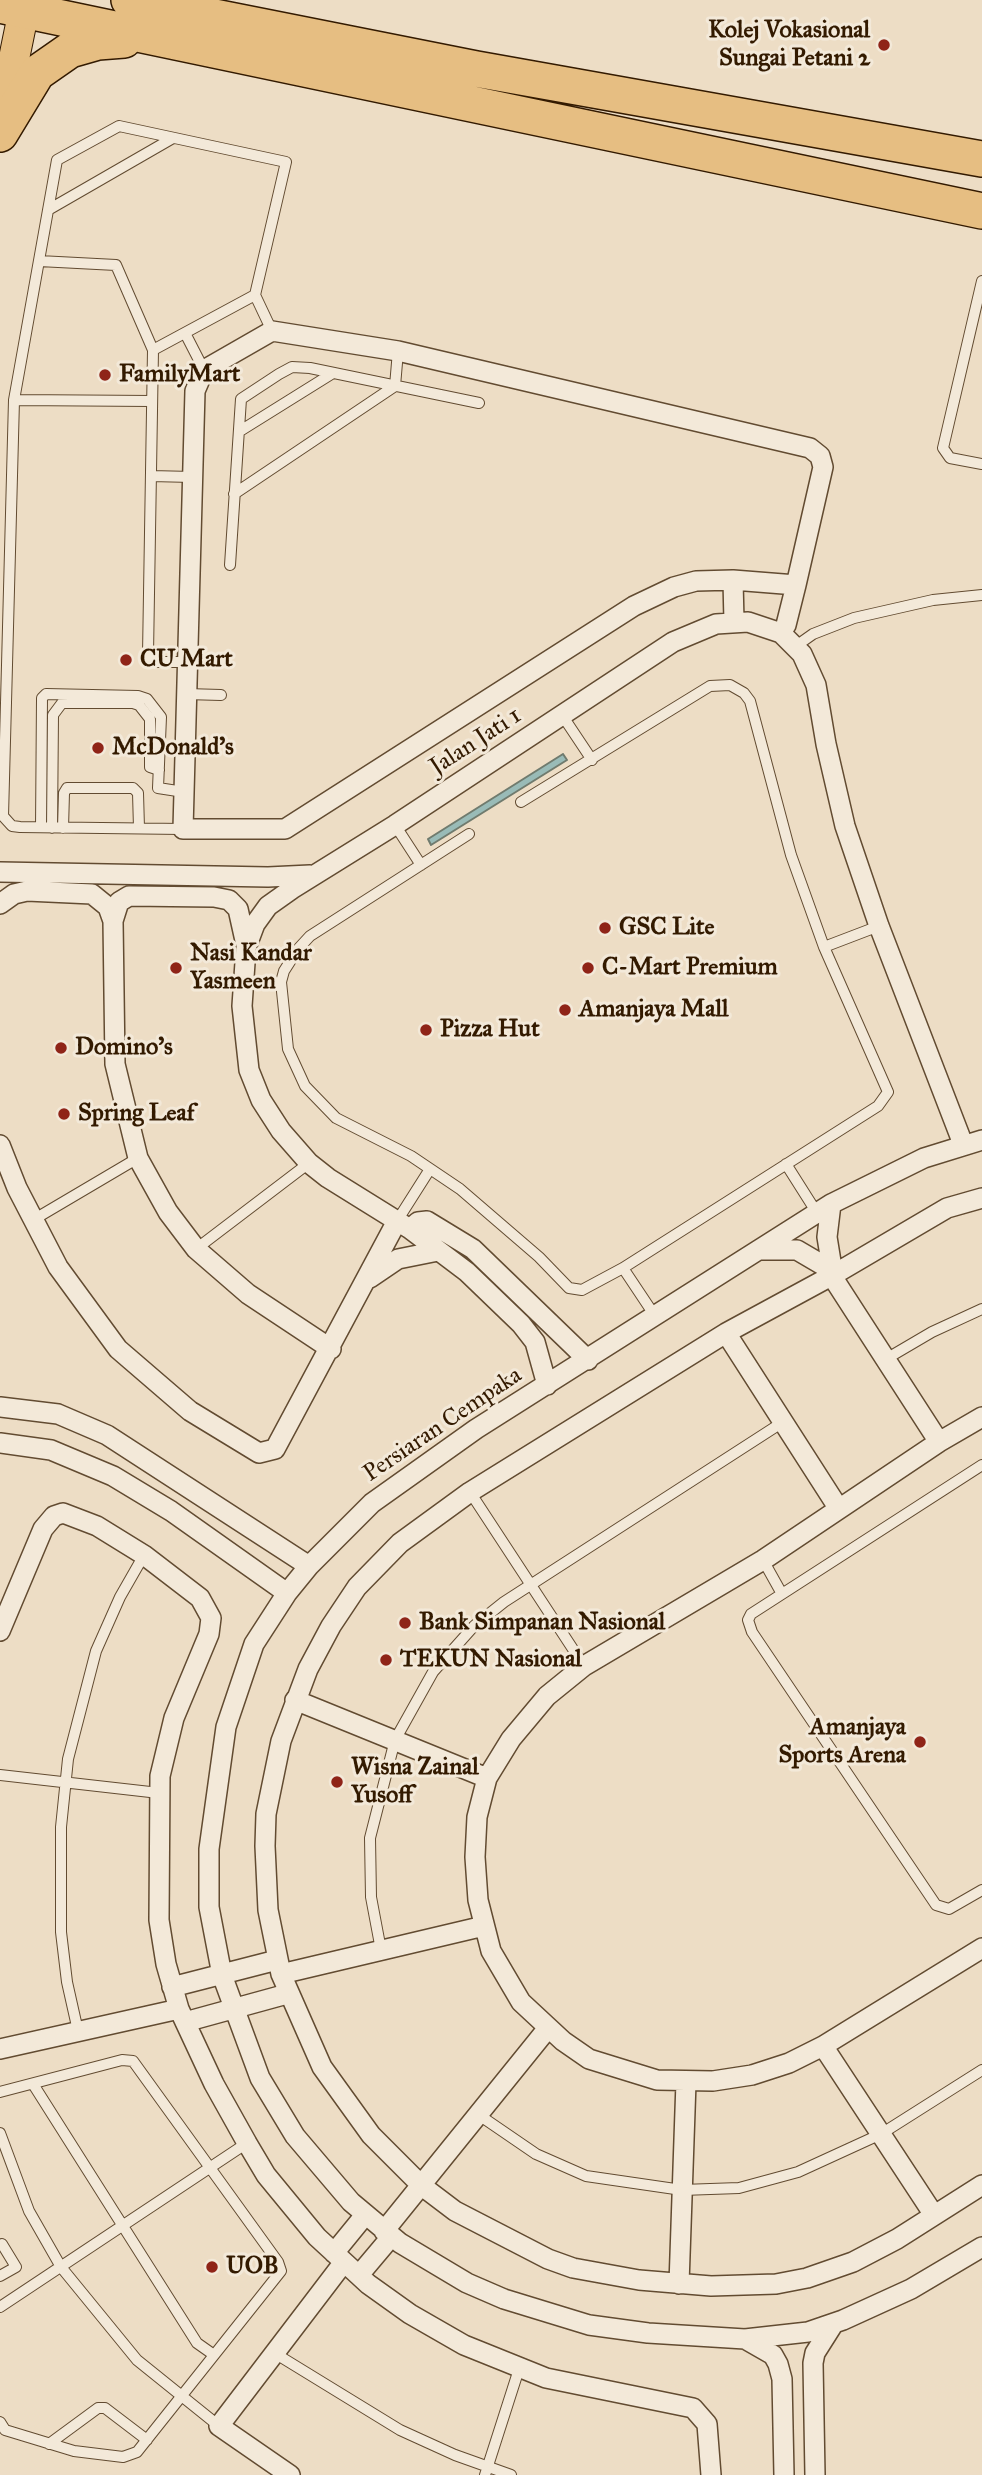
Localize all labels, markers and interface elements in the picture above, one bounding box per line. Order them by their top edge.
place label: Kolej Vokasional Sungai Petani 2 [708,17,870,73]
marker: Kolej Vokasional Sungai Petani 2 [876,37,892,53]
place label: FamilyMart [119,361,240,389]
marker: FamilyMart [97,367,113,383]
place label: CU Mart [140,646,233,674]
marker: CU Mart [118,652,134,668]
street label: Jalan Jati 1 [425,702,527,782]
place label: McDonald's [112,734,234,762]
marker: McDonald's [90,740,106,756]
place label: GSC Lite [619,914,715,942]
marker: GSC Lite [597,920,613,936]
place label: Nasi Kandar Yasmeen [190,940,312,996]
place label: C-Mart Premium [602,954,778,982]
marker: Nasi Kandar Yasmeen [168,960,184,976]
marker: C-Mart Premium [580,960,596,976]
place label: Amanjaya Mall [579,996,728,1024]
marker: Amanjaya Mall [557,1002,573,1018]
place label: Pizza Hut [440,1016,540,1044]
marker: Pizza Hut [418,1022,434,1038]
place label: Domino's [75,1034,173,1062]
marker: Domino's [53,1040,69,1056]
place label: Spring Leaf [78,1100,195,1128]
marker: Spring Leaf [56,1106,72,1122]
street label: Persiaran Cempaka [358,1361,528,1489]
place label: Bank Simpanan Nasional [419,1609,665,1637]
marker: Bank Simpanan Nasional [397,1615,413,1631]
place label: TEKUN Nasional [400,1646,582,1674]
marker: TEKUN Nasional [378,1652,394,1668]
place label: Amanjaya Sports Arena [778,1714,906,1770]
marker: Amanjaya Sports Arena [912,1734,928,1750]
place label: Wisna Zainal Yusoff [351,1754,479,1810]
marker: Wisna Zainal Yusoff [329,1774,345,1790]
place label: UOB [226,2253,279,2281]
marker: UOB [204,2259,220,2275]

